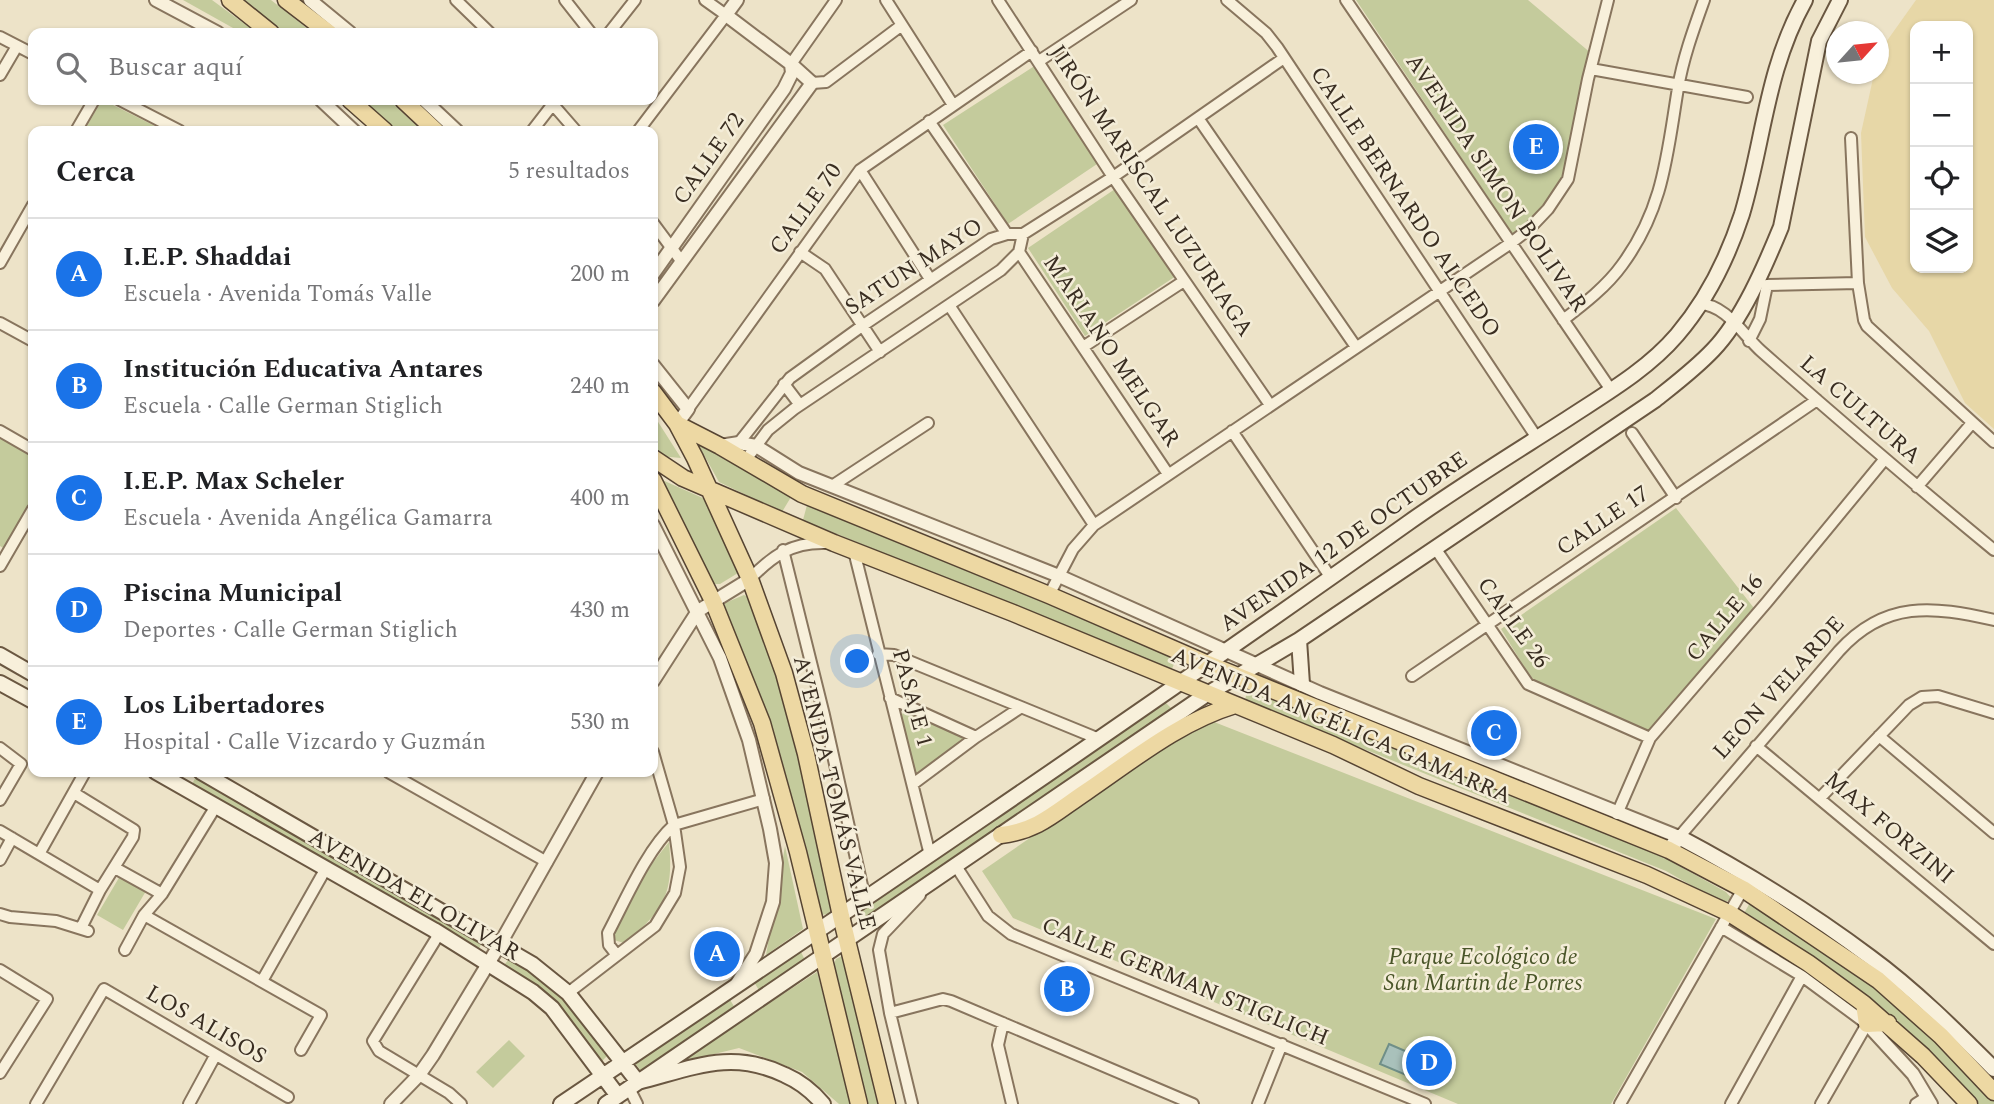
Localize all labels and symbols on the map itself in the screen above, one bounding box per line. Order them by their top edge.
north arrow [1826,21,1889,84]
street label: JIRÓN MARISCAL LUZURIAGA [1040,38,1262,344]
street label: AVENIDA SIMON BOLIVAR [1399,49,1593,317]
street label: CALLE BERNARDO ALCEDO [1301,59,1509,345]
street label: CALLE 72 [664,106,754,212]
pin: E [1513,121,1559,173]
street label: CALLE 70 [761,156,851,262]
street label: SATUN MAYO [838,209,990,325]
street label: MARIANO MELGAR [1034,248,1189,455]
street label: LA CULTURA [1791,347,1929,473]
street label: AVENIDA 12 DE OCTUBRE [1213,443,1475,641]
street label: CALLE 17 [1549,477,1657,565]
street label: CALLE 16 [1678,566,1772,670]
street label: CALLE 26 [1468,570,1558,676]
street label: LEON VELARDE [1705,608,1853,768]
street label: AVENIDA ANGÉLICA GAMARRA [1167,642,1515,810]
your location [840,644,874,678]
street label: PASAJE 1 [882,645,942,751]
street label: AVENIDA TOMÁS VALLE [783,652,885,934]
pin: C [1471,707,1517,759]
street label: MAX FORZINI [1816,763,1962,893]
street label: AVENIDA EL OLIVAR [302,820,527,970]
street label: CALLE GERMAN STIGLICH [1036,908,1334,1056]
pin: A [694,928,740,980]
park label: Parque Ecológico de San Martin de Porres [1384,940,1582,1001]
pin: B [1044,963,1090,1015]
street label: LOS ALISOS [139,976,273,1074]
pin: D [1406,1037,1452,1089]

